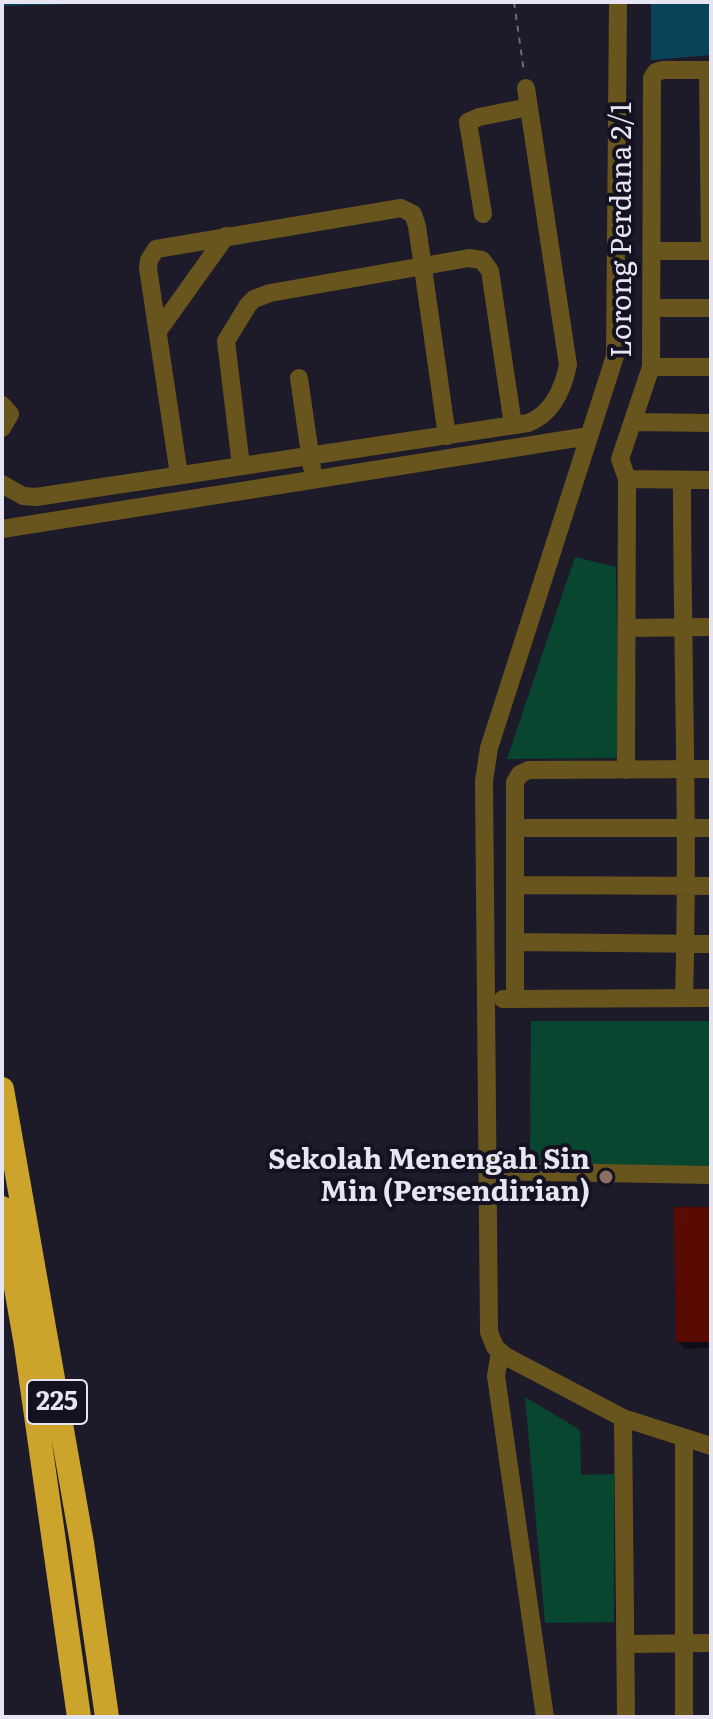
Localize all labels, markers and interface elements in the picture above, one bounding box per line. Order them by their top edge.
street label: Lorong Perdana 2/1 [606,102,640,358]
place label: Sekolah Menengah Sin Min (Persendirian) [268,1144,590,1210]
marker: Sekolah Menengah Sin Min (Persendirian) [597,1168,615,1186]
road number: 225 [27,1380,87,1424]

